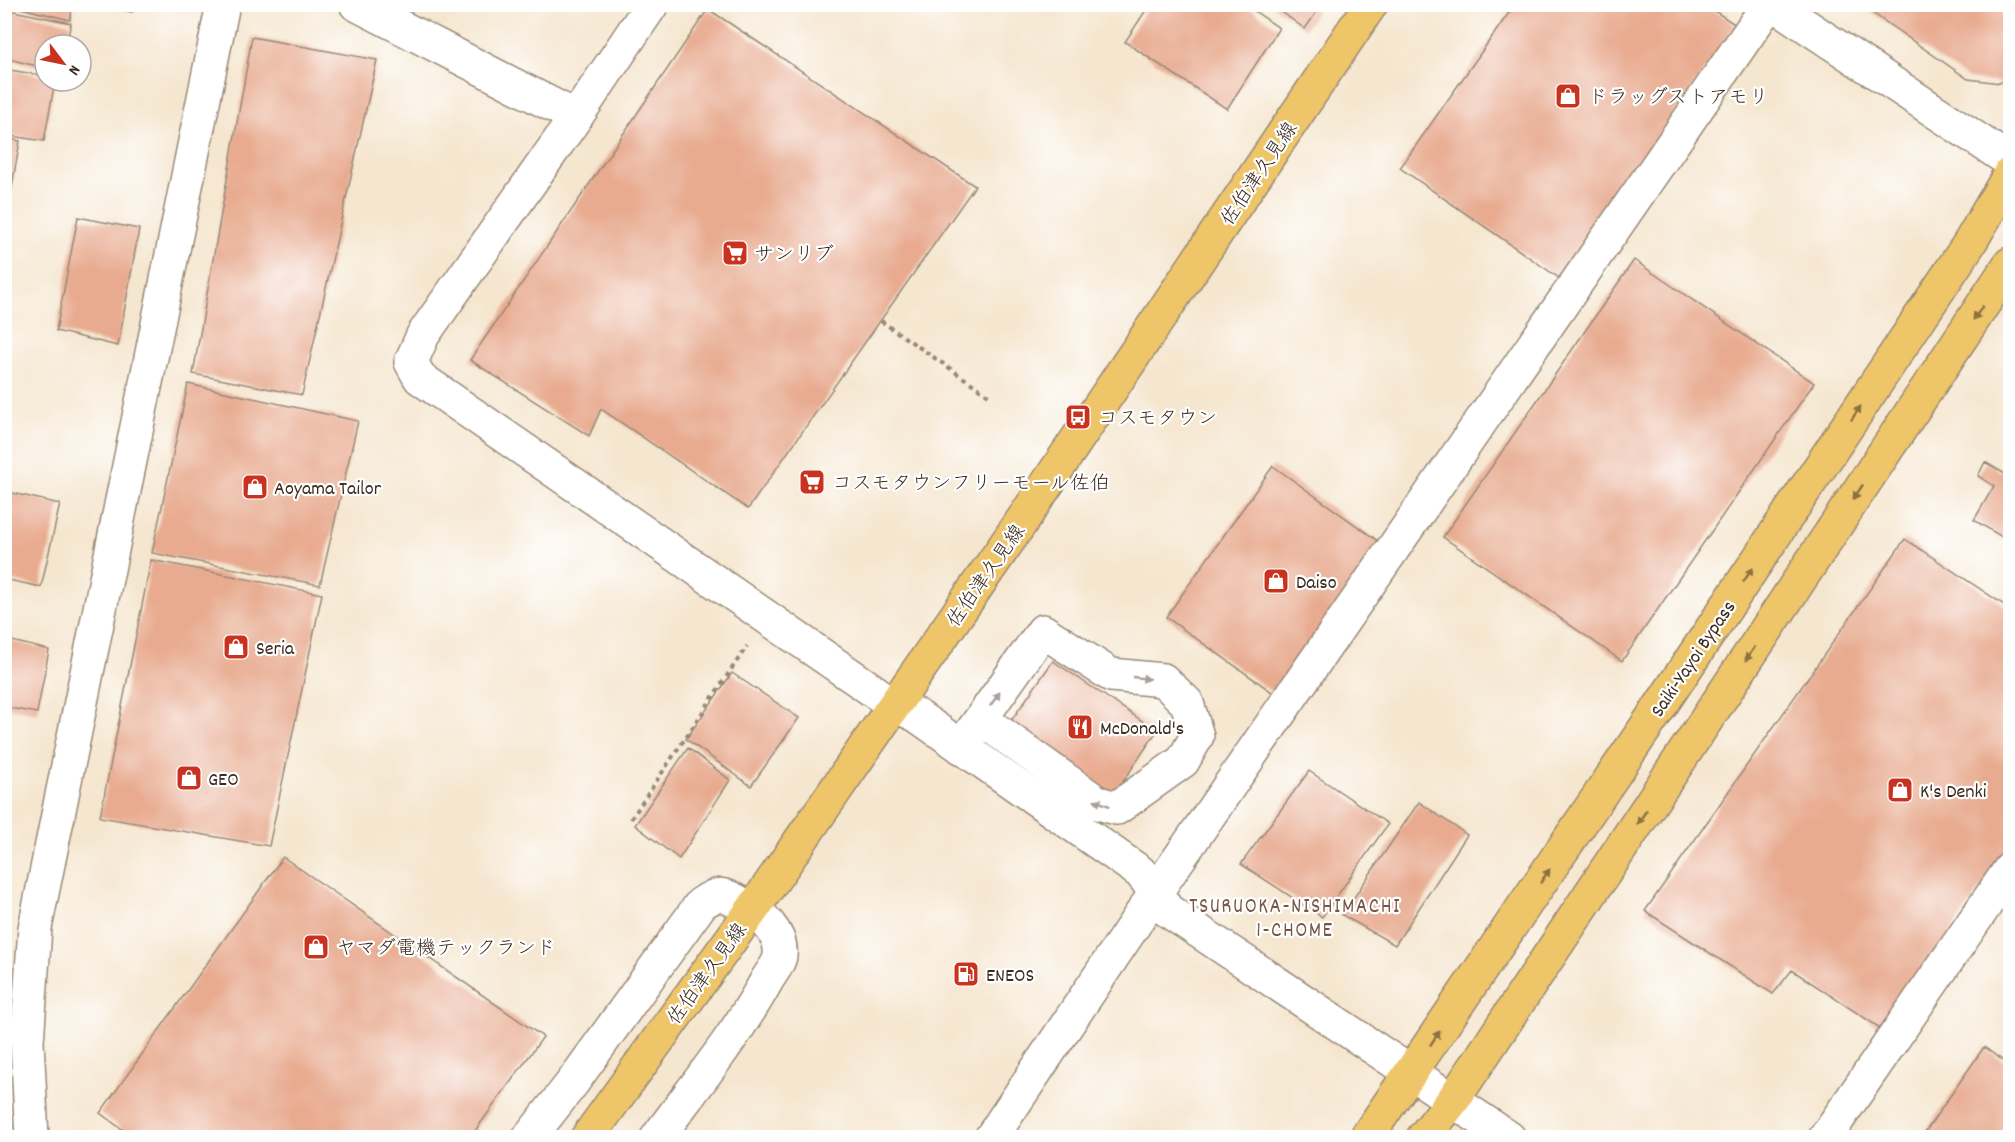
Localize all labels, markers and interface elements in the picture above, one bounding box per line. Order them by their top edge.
north arrow [33,33,93,93]
text: N [62,60,85,79]
shop icon: ドラッグストアモリ [1553,81,1583,111]
place label: ドラッグストアモリ [1588,85,1768,113]
street label: 佐伯津久見線 [1215,117,1306,232]
supermarket icon: サンリブ [720,238,750,268]
place label: サンリブ [754,242,834,270]
one-way arrow [1972,304,1984,320]
bus stop icon: コスモタウン [1063,402,1093,432]
one-way arrow [1850,405,1861,421]
place label: コスモタウン [1098,406,1217,434]
supermarket icon: コスモタウンフリーモール佐伯 [797,467,827,497]
place label: コスモタウンフリーモール佐伯 [832,471,1110,499]
shop icon: Aoyama Tailor [240,472,270,502]
place label: Aoyama Tailor [274,476,382,504]
one-way arrow [1853,484,1864,500]
street label: 佐伯津久見線 [942,520,1033,634]
shop icon: Daiso [1261,566,1291,596]
one-way arrow [1742,567,1753,584]
place label: Daiso [1296,570,1337,598]
street label: Saiki-Yayoi Bypass [1645,596,1744,724]
shop icon: Seria [221,632,251,662]
place label: Seria [256,636,295,664]
one-way arrow [1744,646,1756,662]
one-way arrow [1131,673,1150,683]
one-way arrow [989,692,1001,708]
restaurant icon: McDonald's [1065,712,1095,742]
place label: McDonald's [1100,716,1184,744]
shop icon: GEO [174,763,204,793]
place label: GEO [208,767,239,795]
shop icon: K's Denki [1885,775,1915,805]
place label: K's Denki [1920,779,1987,807]
one-way arrow [1092,798,1110,808]
one-way arrow [1636,808,1648,824]
one-way arrow [1539,869,1551,885]
district label: TSURUOKA-NISHIMACHI 1-CHOME [1189,893,1401,947]
street label: 佐伯津久見線 [662,918,755,1032]
shop icon: ヤマダ電機テックランド [301,932,331,962]
place label: ヤマダ電機テックランド [336,936,556,964]
fuel station icon: ENEOS [951,959,981,989]
place label: ENEOS [986,963,1034,991]
one-way arrow [1429,1030,1441,1046]

